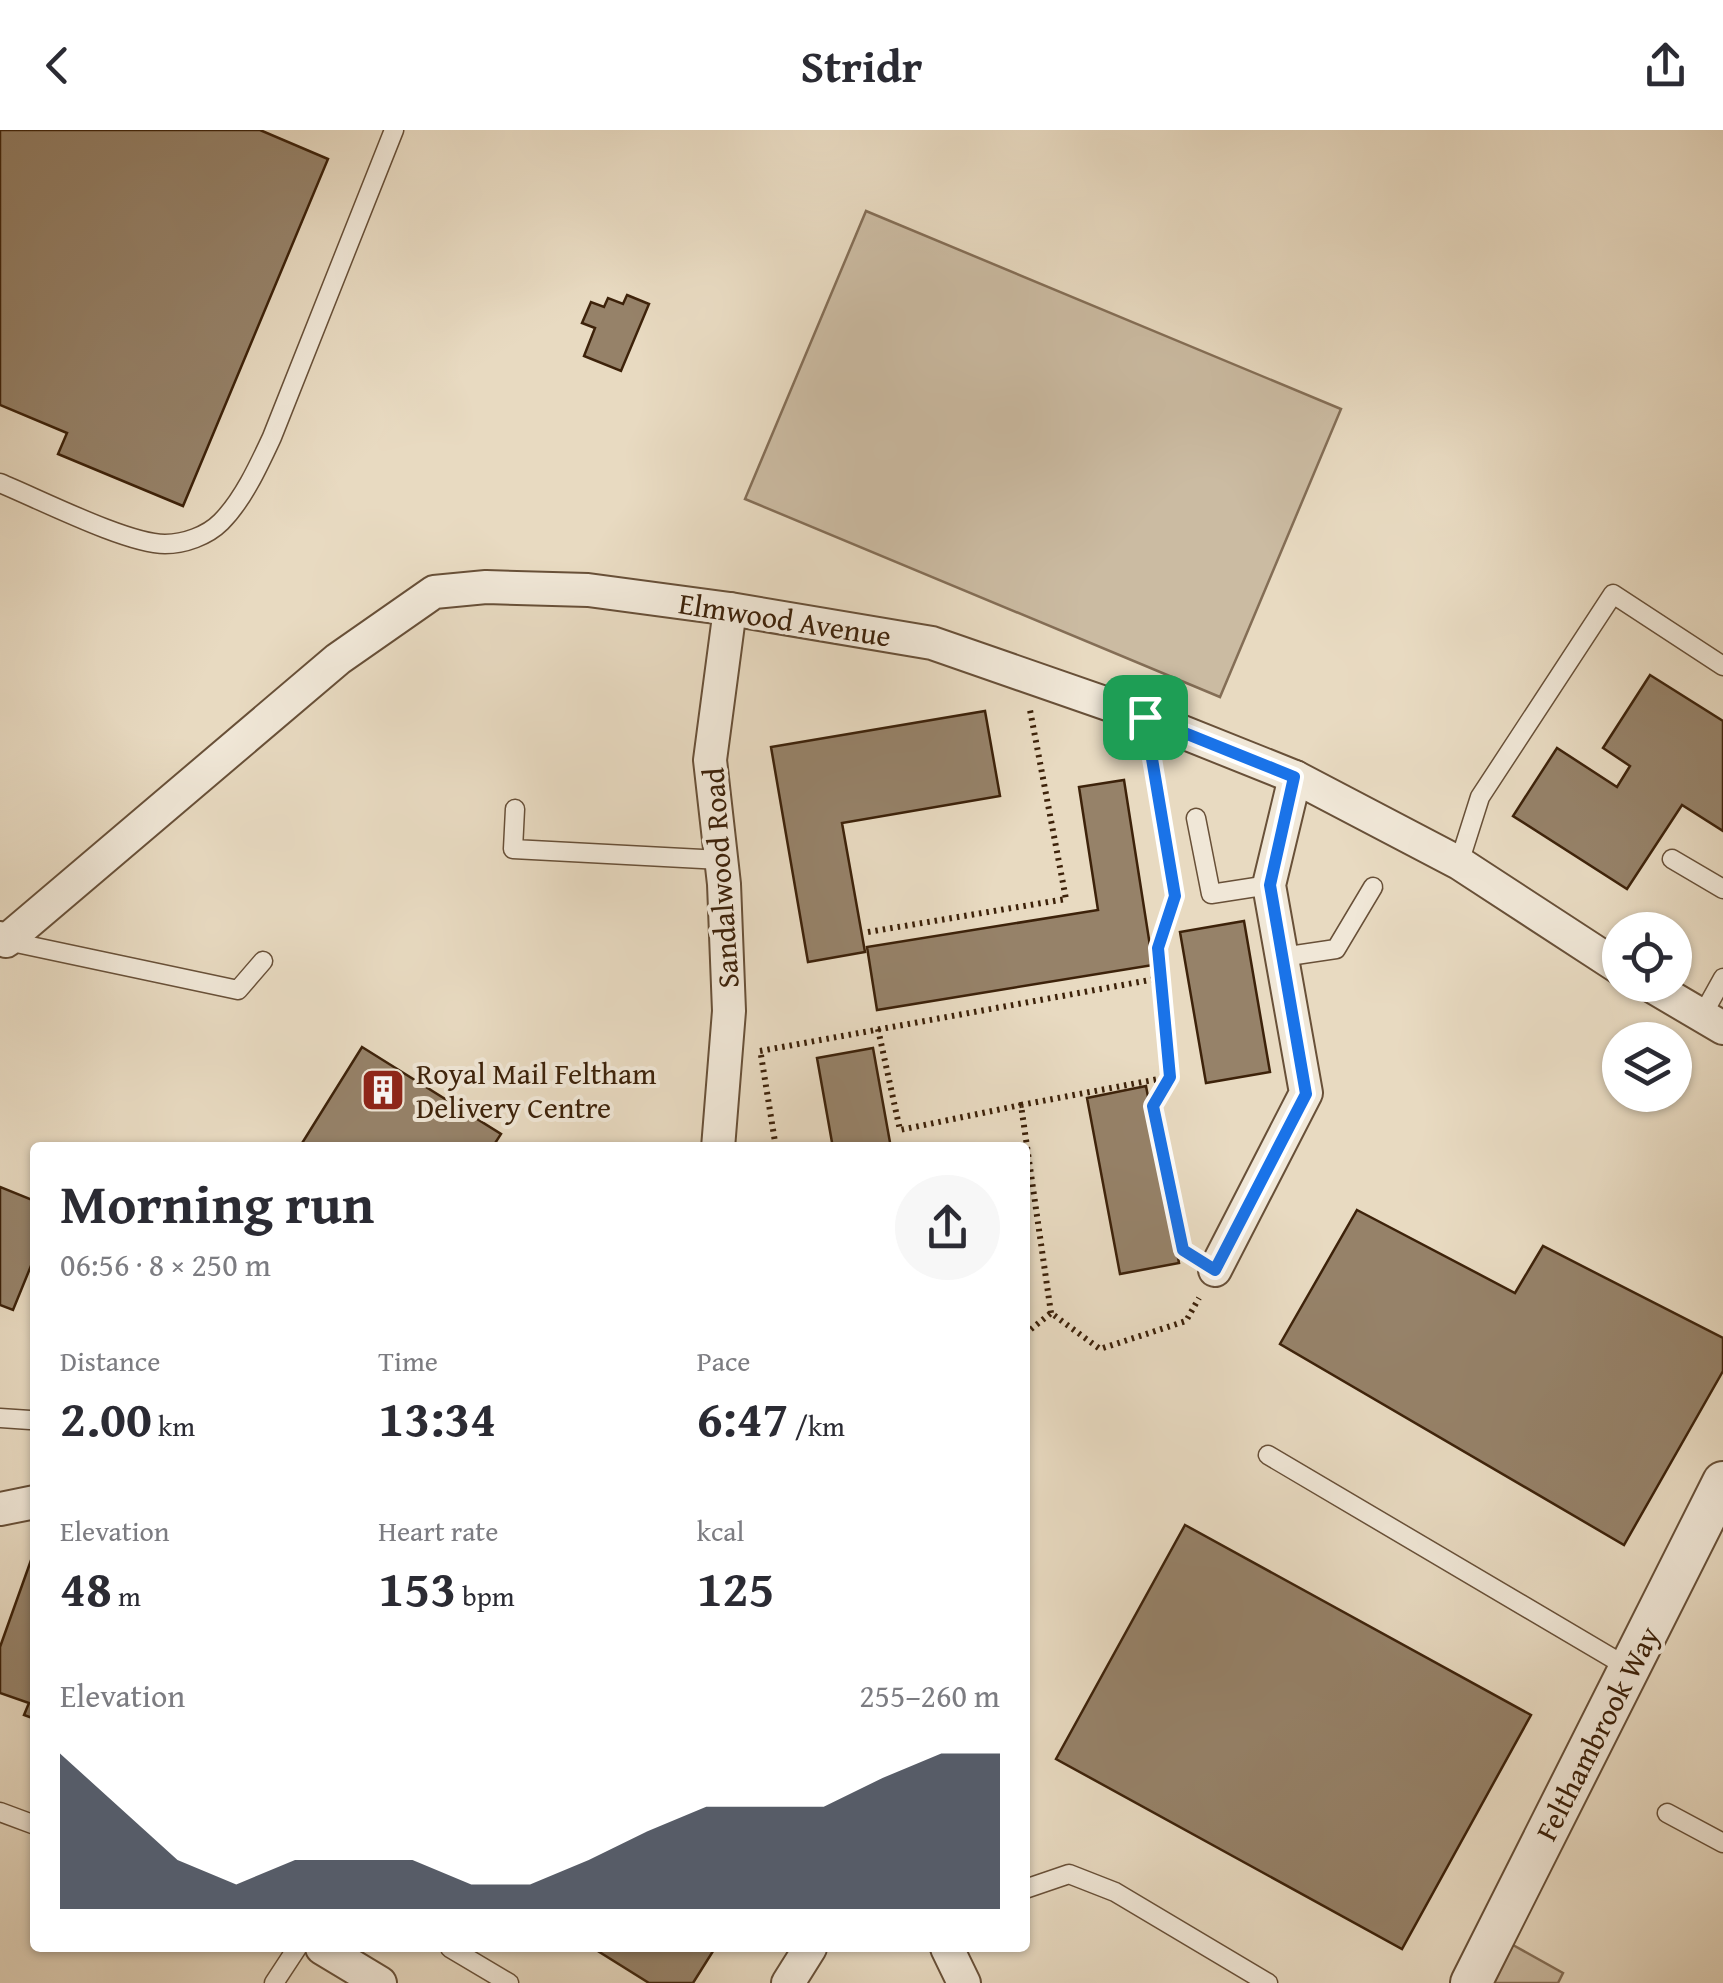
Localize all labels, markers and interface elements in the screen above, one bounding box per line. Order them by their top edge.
text: Stridr [801,33,922,98]
icon: back [30,38,85,93]
icon: share [1638,38,1693,93]
street label: Elmwood Avenue [676,581,894,657]
pin [1103,675,1188,760]
icon: arrive [1118,690,1173,745]
street label: Sandalwood Road [690,766,750,990]
map controls [1602,912,1692,1112]
button: locate [1602,912,1692,1002]
button: layers [1602,1022,1692,1112]
place label: Royal Mail Feltham Delivery Centre [416,1051,657,1129]
building icon: Royal Mail Feltham Delivery Centre [360,1067,406,1113]
text: Morning run [60,1163,374,1243]
button: share [895,1175,1000,1280]
text: 06:56 · 8 × 250 m [60,1241,271,1288]
text: Distance [60,1340,160,1381]
text: Time [378,1340,438,1381]
text: Pace [697,1340,751,1381]
text: 2.00 [60,1381,152,1454]
text: 13:34 [378,1381,496,1454]
text: 6:47 [697,1381,789,1454]
text: km [152,1405,195,1446]
text: /km [789,1405,845,1446]
text: Elevation [60,1510,170,1551]
text: Heart rate [378,1510,498,1551]
text: kcal [697,1510,744,1551]
text: 48 [60,1551,112,1624]
text: 153 [378,1551,456,1624]
text: 125 [697,1551,774,1624]
text: m [112,1575,141,1616]
text: bpm [456,1575,515,1616]
street label: Felthambrook Way [1524,1618,1670,1848]
text: Elevation [60,1672,185,1719]
text: 255–260 m [859,1672,1000,1719]

